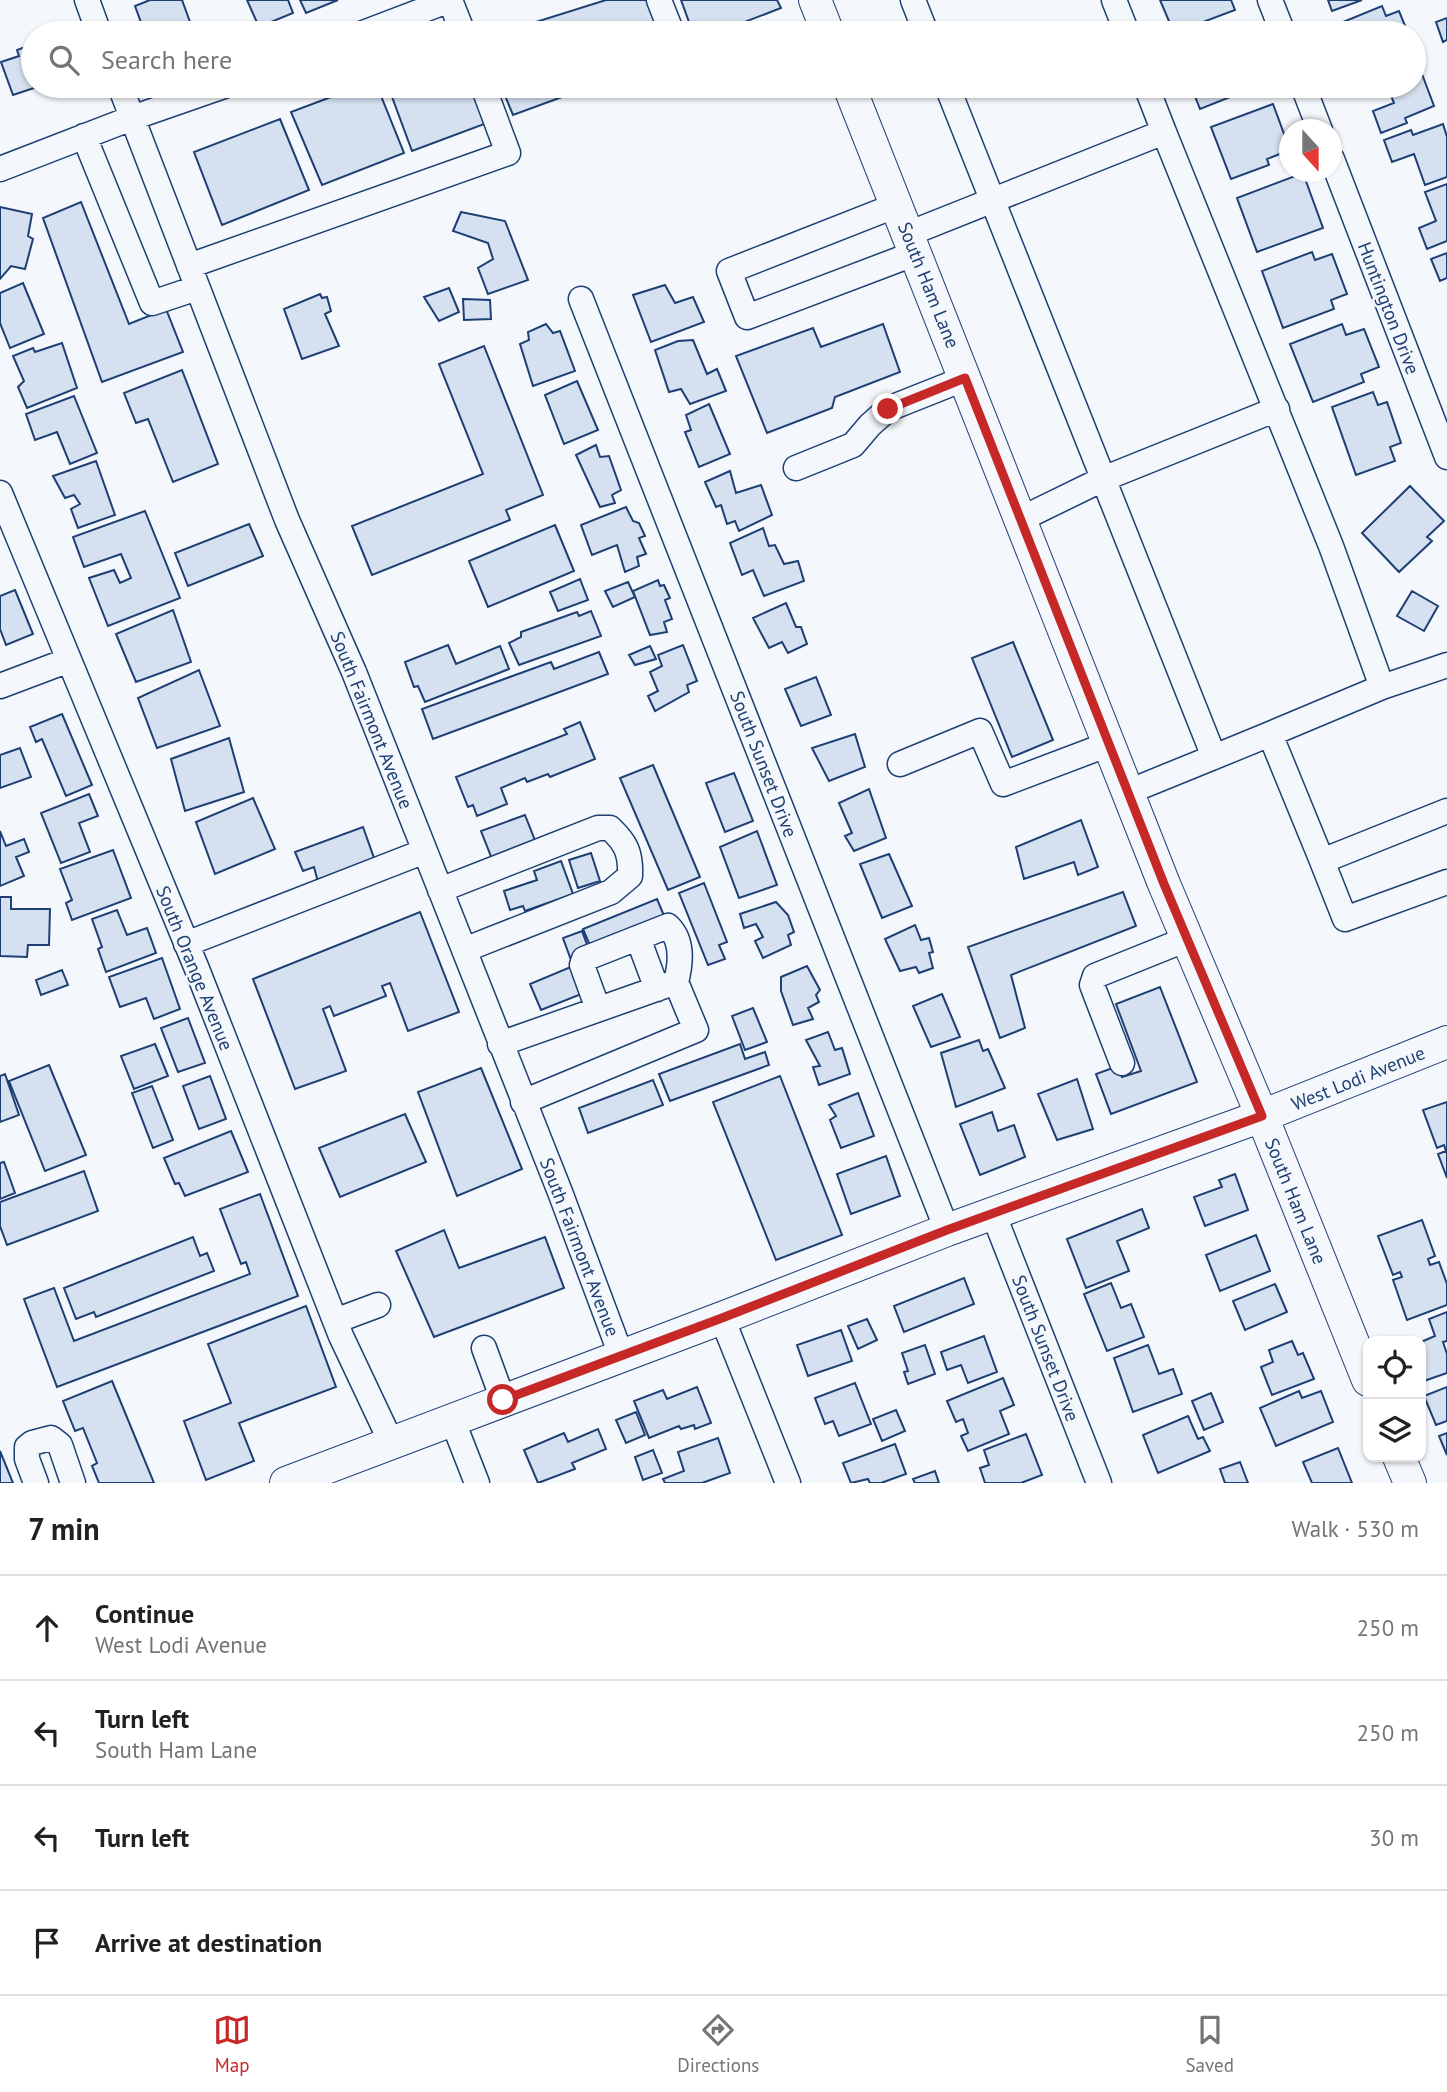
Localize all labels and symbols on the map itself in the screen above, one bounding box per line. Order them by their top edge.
north arrow [1279,119,1342,182]
street label: South Ham Lane [893,218,965,352]
street label: Huntington Drive [1353,238,1425,378]
route end [872,393,903,424]
street label: South Fairmont Avenue [325,628,419,812]
street label: South Sunset Drive [725,687,803,841]
street label: South Orange Avenue [151,882,239,1054]
street label: West Lodi Avenue [1288,1040,1428,1116]
street label: South Ham Lane [1260,1134,1332,1268]
street label: South Fairmont Avenue [535,1154,625,1340]
street label: South Sunset Drive [1007,1271,1085,1425]
route start [487,1384,518,1415]

